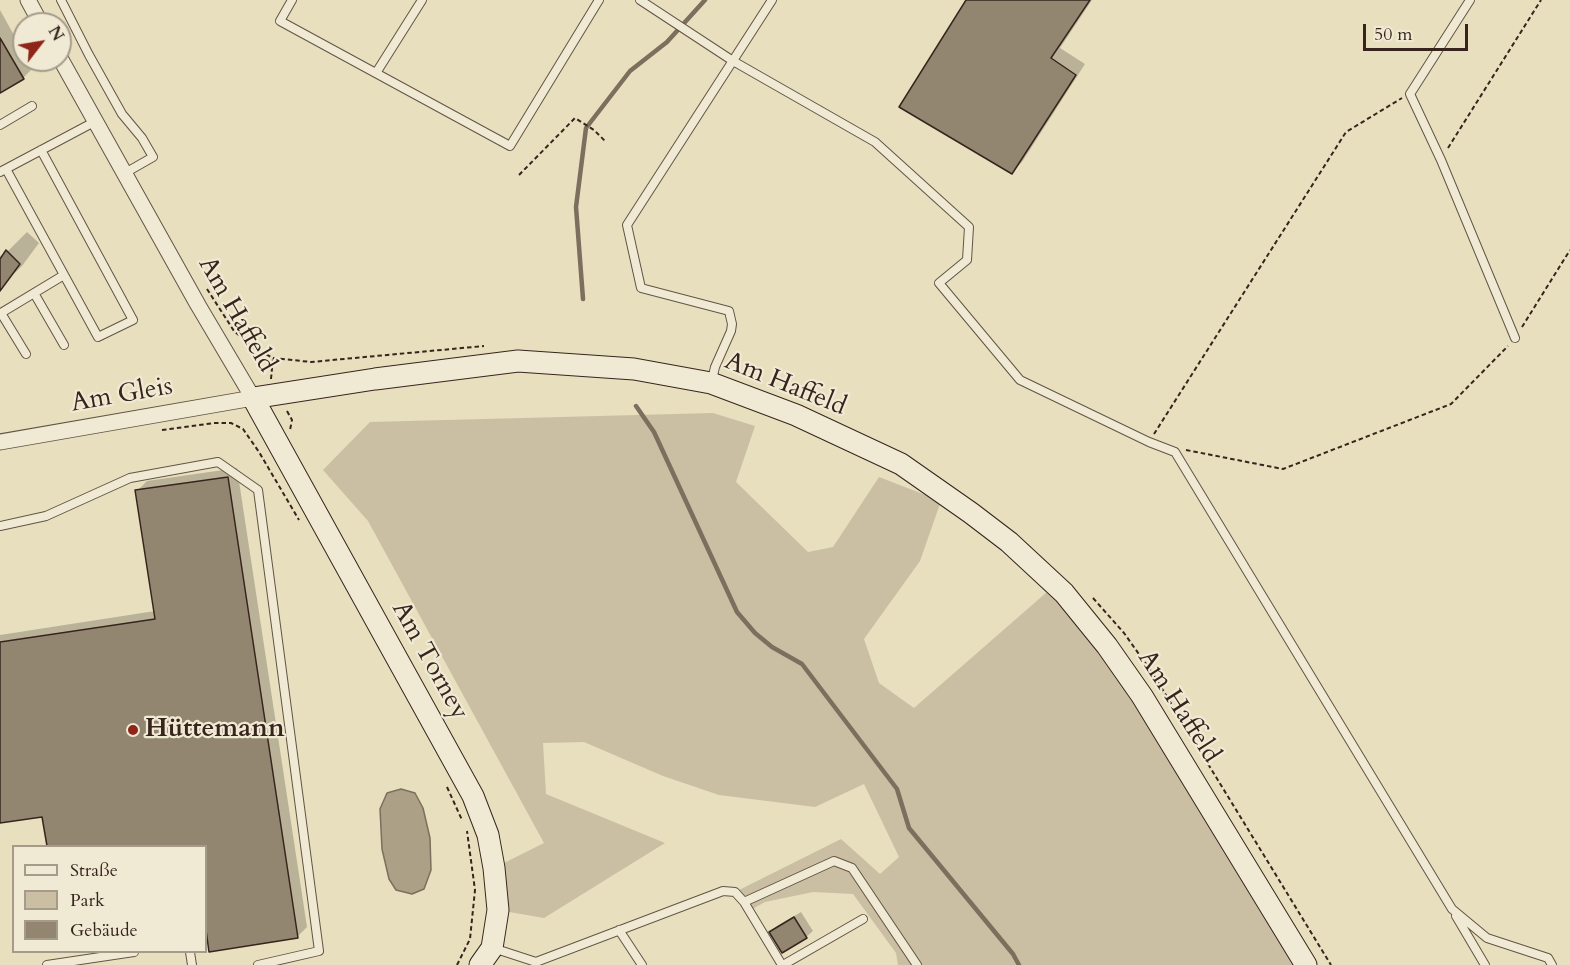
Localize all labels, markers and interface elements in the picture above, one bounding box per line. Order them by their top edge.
north arrow [12,12,72,72]
scale bar [1366,12,1471,50]
text: N [43,22,69,45]
text: 50 m [1374,22,1413,47]
street label: Am Haffeld [190,252,282,378]
street label: Am Haffeld [720,347,850,423]
street label: Am Gleis [69,372,175,420]
street label: Am Torney [384,596,474,726]
street label: Am Haffeld [1130,645,1226,769]
place label: Hüttemann [145,714,285,746]
marker: Hüttemann [126,723,140,737]
legend [12,845,207,953]
text: Straße [70,858,118,883]
text: Park [70,888,105,913]
text: Gebäude [70,918,138,943]

